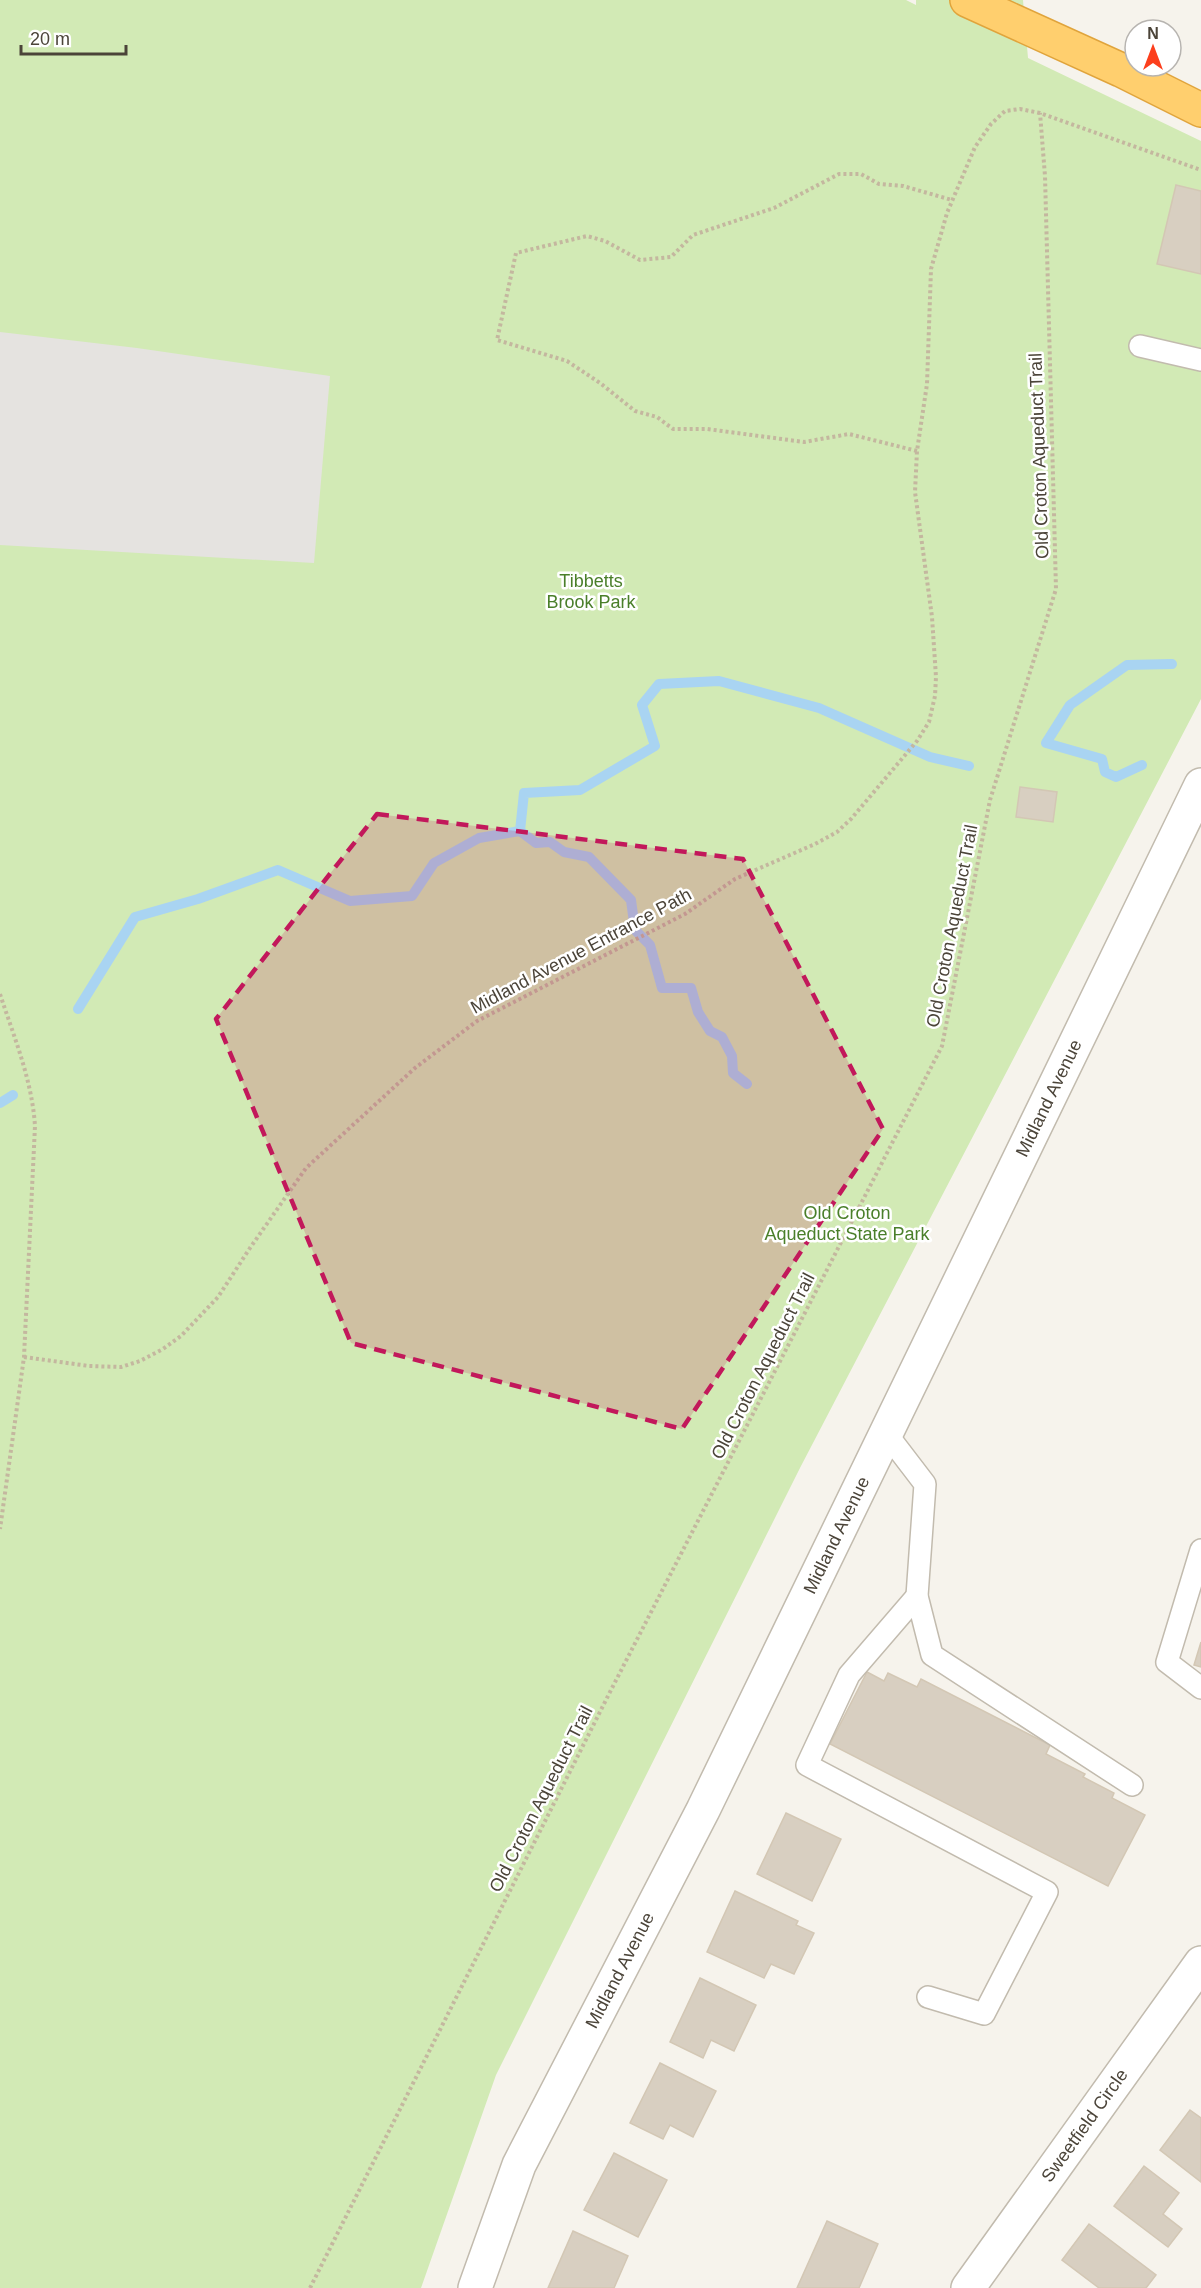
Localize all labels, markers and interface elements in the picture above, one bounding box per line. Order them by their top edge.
scale bar [21,18,126,56]
north arrow [1123,18,1183,78]
text: N [1147,25,1159,42]
text: 20 m [30,29,70,49]
street label: Old Croton Aqueduct Trail [1025,353,1053,559]
park label: Tibbetts Brook Park [546,571,637,612]
street label: Old Croton Aqueduct Trail [923,823,981,1029]
street label: Midland Avenue Entrance Path [467,884,695,1018]
street label: Midland Avenue [1012,1036,1086,1160]
park label: Old Croton Aqueduct State Park [764,1203,931,1244]
street label: Old Croton Aqueduct Trail [707,1270,819,1462]
street label: Midland Avenue [800,1473,873,1597]
street label: Old Croton Aqueduct Trail [485,1703,597,1895]
street label: Midland Avenue [582,1909,658,2032]
street label: Sweetfield Circle [1037,2065,1132,2186]

